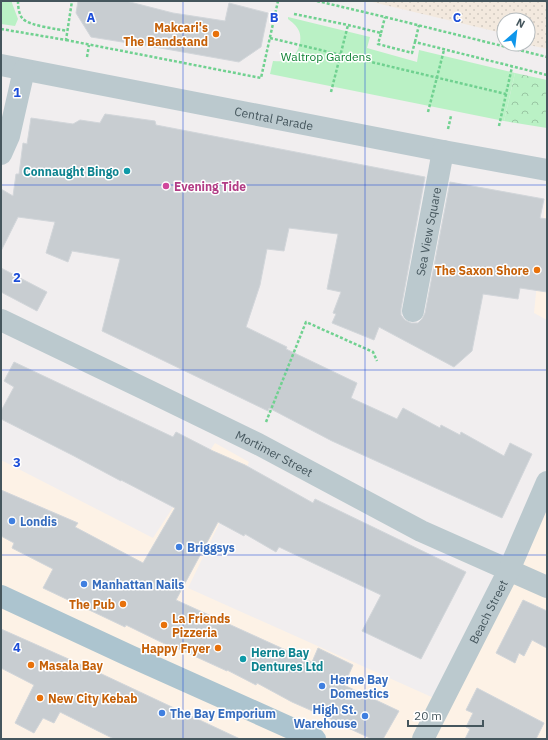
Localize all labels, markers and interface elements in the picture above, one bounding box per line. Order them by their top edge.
text: A [87,9,96,26]
text: B [270,9,279,26]
text: C [453,9,462,26]
north arrow [496,12,536,52]
text: N [514,15,528,31]
place label: Makcari's The Bandstand [123,20,208,49]
marker: Makcari's The Bandstand [211,29,221,39]
park label: Waltrop Gardens [281,49,371,64]
text: 1 [13,84,21,101]
street label: Central Parade [233,103,315,133]
place label: Connaught Bingo [23,164,119,179]
marker: Connaught Bingo [122,166,132,176]
place label: Evening Tide [174,179,246,194]
marker: Evening Tide [161,181,171,191]
street label: Sea View Square [412,185,444,277]
place label: The Saxon Shore [435,263,529,278]
marker: The Saxon Shore [532,265,542,275]
text: 2 [13,269,21,286]
street label: Mortimer Street [233,427,316,480]
text: 3 [13,454,21,471]
place label: Londis [20,514,57,529]
marker: Londis [7,516,17,526]
place label: Briggsys [187,540,235,555]
marker: Briggsys [174,542,184,552]
place label: Manhattan Nails [92,577,184,592]
street label: Beach Street [465,577,510,646]
marker: Manhattan Nails [79,579,89,589]
place label: The Pub [69,597,115,612]
marker: The Pub [118,599,128,609]
place label: La Friends Pizzeria [172,611,230,640]
marker: La Friends Pizzeria [159,620,169,630]
text: 4 [13,639,21,656]
place label: Happy Fryer [141,641,210,656]
marker: Happy Fryer [213,643,223,653]
place label: Herne Bay Dentures Ltd [251,645,323,674]
marker: Herne Bay Dentures Ltd [238,654,248,664]
place label: Masala Bay [39,658,104,673]
marker: Masala Bay [26,660,36,670]
place label: Herne Bay Domestics [330,672,389,701]
marker: Herne Bay Domestics [317,681,327,691]
place label: New City Kebab [48,691,138,706]
marker: New City Kebab [35,693,45,703]
place label: High St. Warehouse [293,702,357,731]
scale bar [408,702,483,728]
place label: The Bay Emporium [170,706,276,721]
marker: The Bay Emporium [157,708,167,718]
text: 20 m [414,708,442,723]
marker: High St. Warehouse [360,711,370,721]

